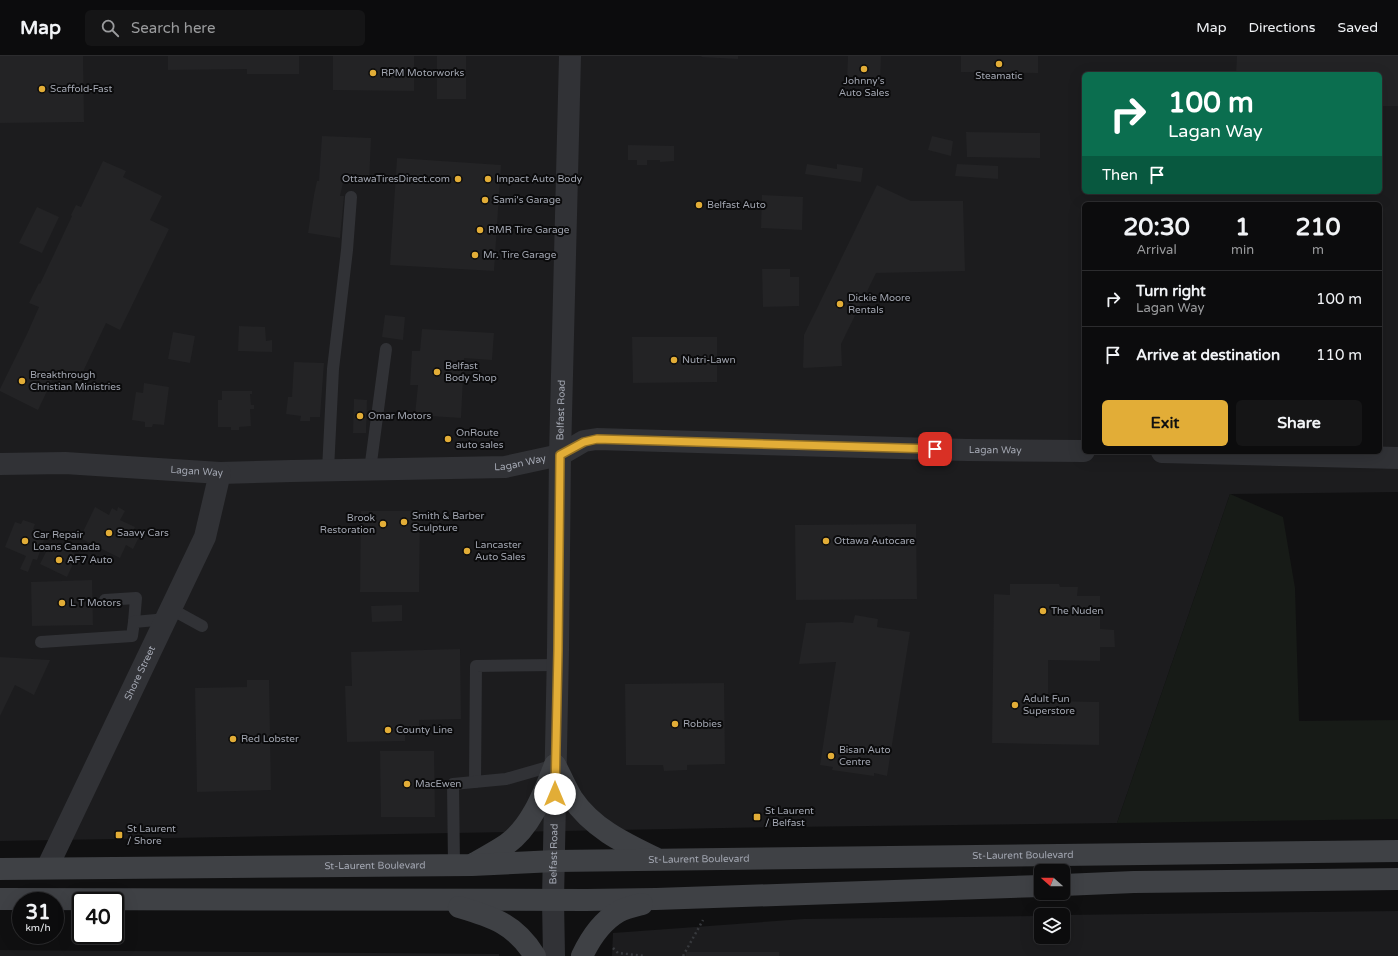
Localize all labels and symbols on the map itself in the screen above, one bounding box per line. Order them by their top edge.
marker: Steamatic [994,59,1004,69]
marker: Johnny's Auto Sales [859,64,869,74]
place label: RPM Motorworks [381,67,464,79]
marker: RPM Motorworks [368,68,378,78]
place label: Steamatic [975,70,1023,82]
place label: Johnny's Auto Sales [839,75,889,99]
place label: Scaffold-Fast [50,83,112,95]
marker: Scaffold-Fast [37,84,47,94]
place label: OttawaTiresDirect.com [342,173,450,185]
place label: Impact Auto Body [496,173,583,185]
marker: OttawaTiresDirect.com [453,174,463,184]
marker: Impact Auto Body [483,174,493,184]
place label: Sami's Garage [493,194,561,206]
marker: Sami's Garage [480,195,490,205]
place label: Belfast Auto [707,199,766,211]
marker: Belfast Auto [694,200,704,210]
place label: RMR Tire Garage [488,224,570,236]
marker: RMR Tire Garage [475,225,485,235]
place label: Mr. Tire Garage [483,249,557,261]
marker: Mr. Tire Garage [470,250,480,260]
place label: Dickie Moore Rentals [848,292,911,316]
marker: Dickie Moore Rentals [835,299,845,309]
place label: Nutri-Lawn [682,354,736,366]
marker: Nutri-Lawn [669,355,679,365]
place label: Belfast Body Shop [445,360,497,384]
marker: Belfast Body Shop [432,367,442,377]
place label: Breakthrough Christian Ministries [30,369,121,393]
marker: Breakthrough Christian Ministries [17,376,27,386]
street label: Belfast Road [554,380,568,441]
place label: Omar Motors [368,410,431,422]
marker: Omar Motors [355,411,365,421]
place label: OnRoute auto sales [456,427,504,451]
pin [918,432,952,466]
marker: OnRoute auto sales [443,434,453,444]
street label: Lagan Way [969,444,1022,456]
street label: Lagan Way [494,452,548,473]
street label: Lagan Way [170,464,224,479]
place label: Smith & Barber Sculpture [412,510,485,534]
place label: Brook Restoration [320,512,376,536]
marker: Smith & Barber Sculpture [399,517,409,527]
marker: Brook Restoration [378,519,388,529]
place label: Saavy Cars [117,527,169,539]
marker: Saavy Cars [104,528,114,538]
place label: Car Repair Loans Canada [33,529,100,553]
place label: Ottawa Autocare [834,535,915,547]
marker: Car Repair Loans Canada [20,536,30,546]
marker: Ottawa Autocare [821,536,831,546]
place label: Lancaster Auto Sales [475,539,526,563]
marker: Lancaster Auto Sales [462,546,472,556]
place label: AF7 Auto [67,554,113,566]
marker: AF7 Auto [54,555,64,565]
place label: L T Motors [70,597,121,609]
marker: L T Motors [57,598,67,608]
place label: The Nuden [1051,605,1103,617]
marker: The Nuden [1038,606,1048,616]
street label: Shore Street [122,644,158,702]
place label: Adult Fun Superstore [1023,693,1075,717]
marker: Adult Fun Superstore [1010,700,1020,710]
place label: Robbies [683,718,722,730]
marker: Robbies [670,719,680,729]
place label: County Line [396,724,453,736]
marker: County Line [383,725,393,735]
place label: Red Lobster [241,733,299,745]
marker: Red Lobster [228,734,238,744]
place label: Bisan Auto Centre [839,744,891,768]
marker: Bisan Auto Centre [826,751,836,761]
position arrow [534,773,576,815]
place label: MacEwen [415,778,461,790]
marker: MacEwen [402,779,412,789]
place label: St Laurent / Belfast [765,805,814,829]
marker: St Laurent / Belfast [752,812,762,822]
place label: St Laurent / Shore [127,823,176,847]
street label: Belfast Road [547,824,561,884]
marker: St Laurent / Shore [114,830,124,840]
street label: St-Laurent Boulevard [972,849,1074,862]
street label: St-Laurent Boulevard [648,853,750,866]
street label: St-Laurent Boulevard [324,859,426,872]
north arrow [1034,864,1070,900]
speed limit sign: 40 [72,892,124,944]

